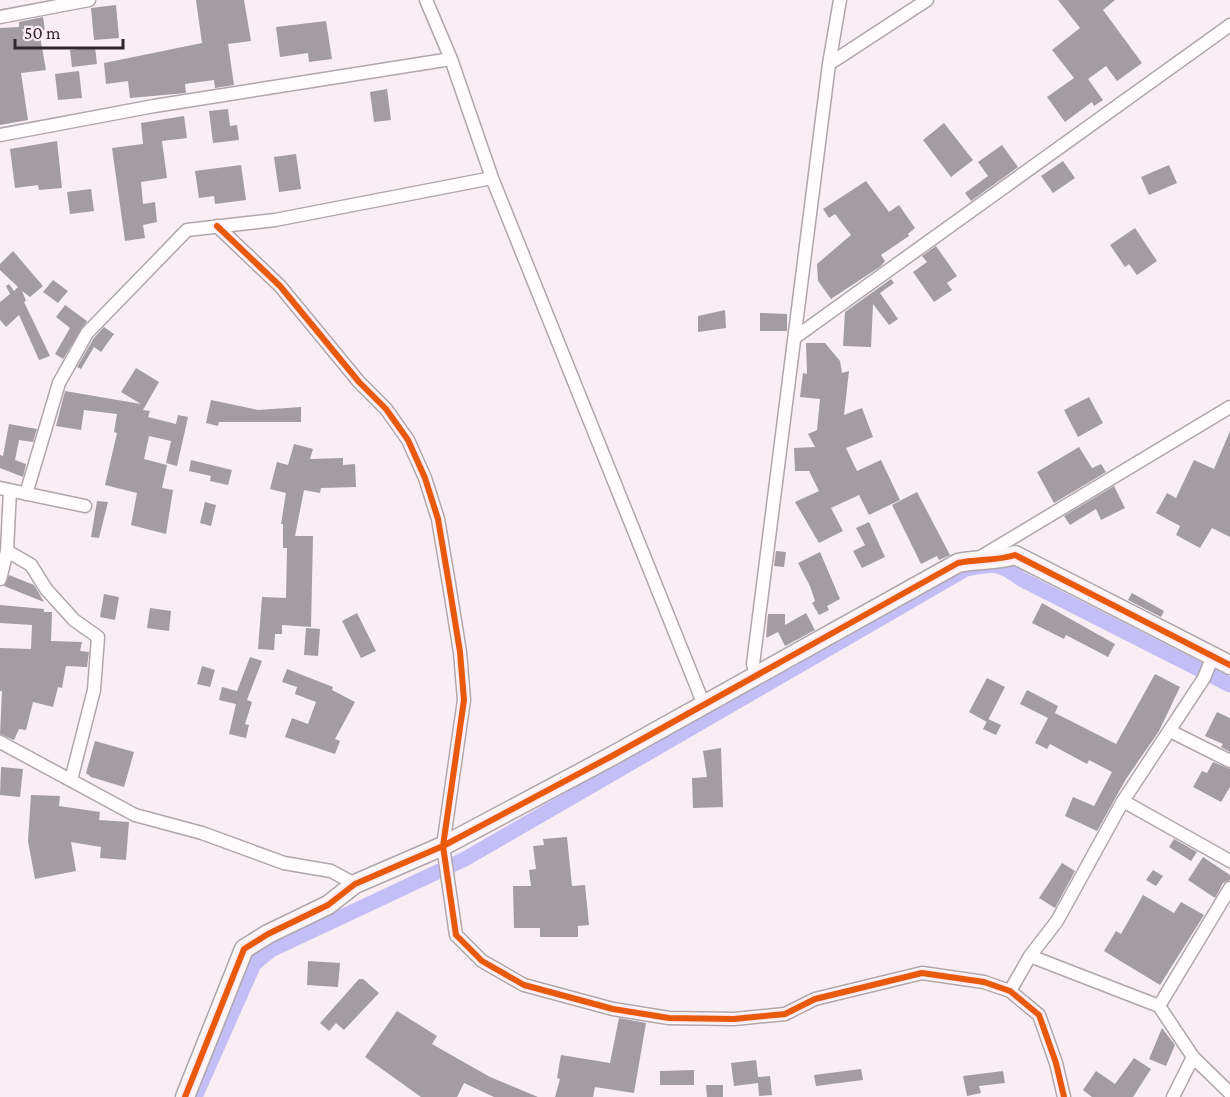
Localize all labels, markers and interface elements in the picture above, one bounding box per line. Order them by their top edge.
scale bar [15,12,123,50]
text: 50 m [24,23,61,43]

